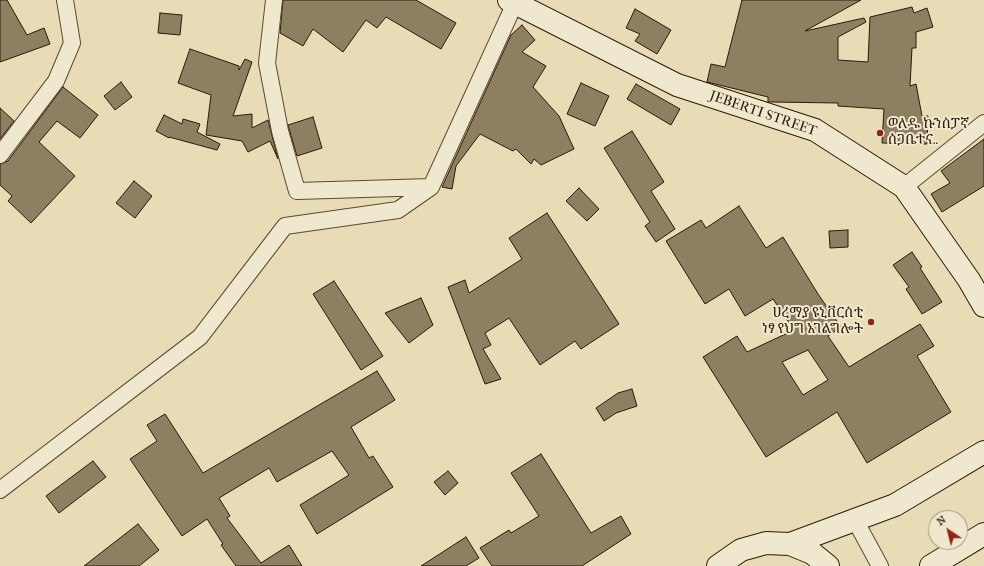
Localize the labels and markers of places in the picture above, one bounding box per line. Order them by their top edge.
place label: ወለዱ ኩንስፓኛ ሰጋቤተና.. [888,117,969,150]
marker: ወለዱ ኩንስፓኛ ሰጋቤተና.. [875,128,885,138]
place label: ሀረማያ ዩኒቨርስቲ ነፃ የህግ አገልግሎት [762,306,863,338]
marker: ሀረማያ ዩኒቨርስቲ ነፃ የህግ አገልግሎት [866,317,876,327]

